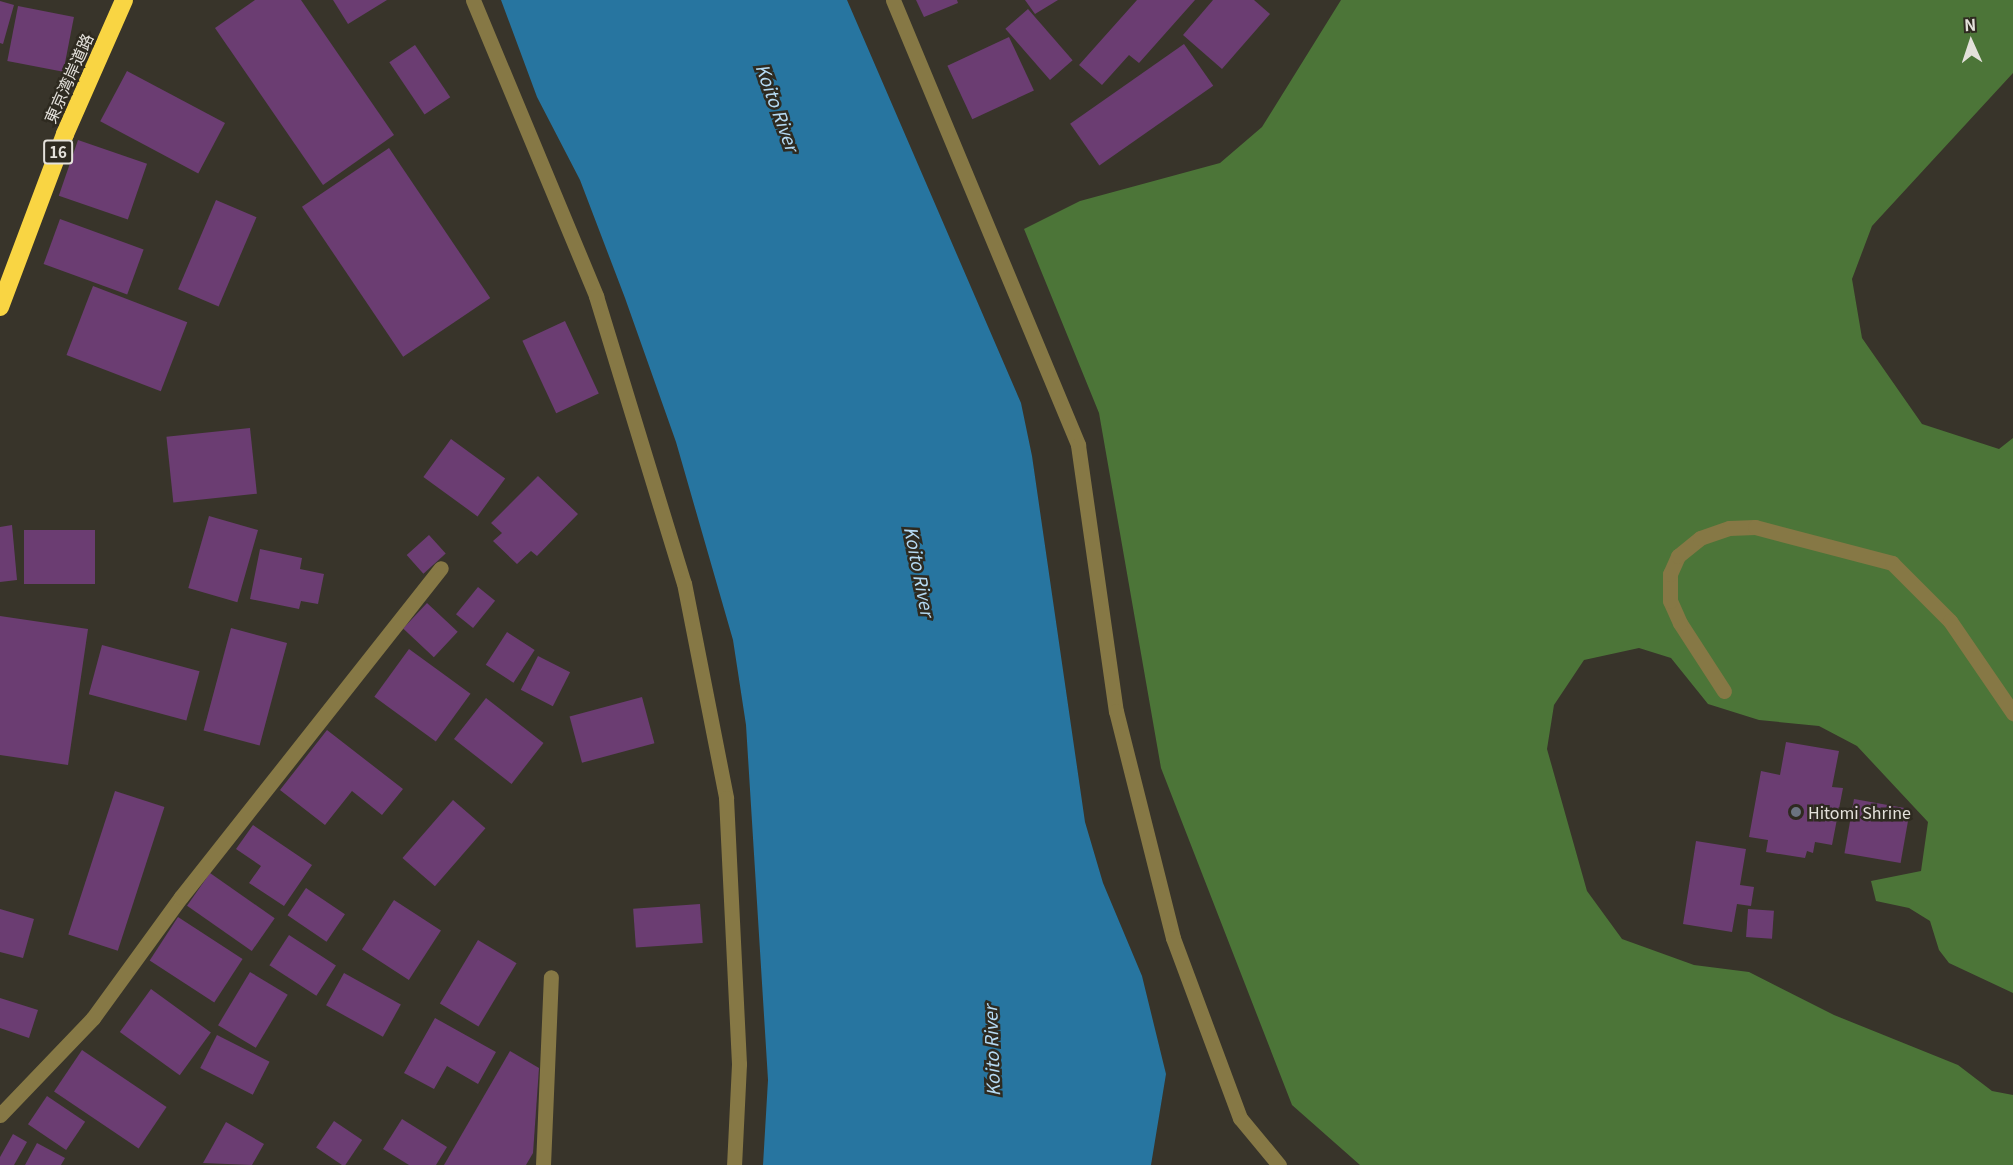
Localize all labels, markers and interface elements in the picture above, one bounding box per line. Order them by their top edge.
north arrow [1941,12,2001,72]
text: N [1963,12,1977,36]
street label: 東京湾岸道路 [40,30,96,126]
water label: Koito River [752,60,804,154]
road number: 16 [43,140,73,164]
water label: Koito River [901,524,939,618]
place label: Hitomi Shrine [1808,802,1911,822]
marker: Hitomi Shrine [1789,805,1803,819]
water label: Koito River [979,1005,1003,1097]

